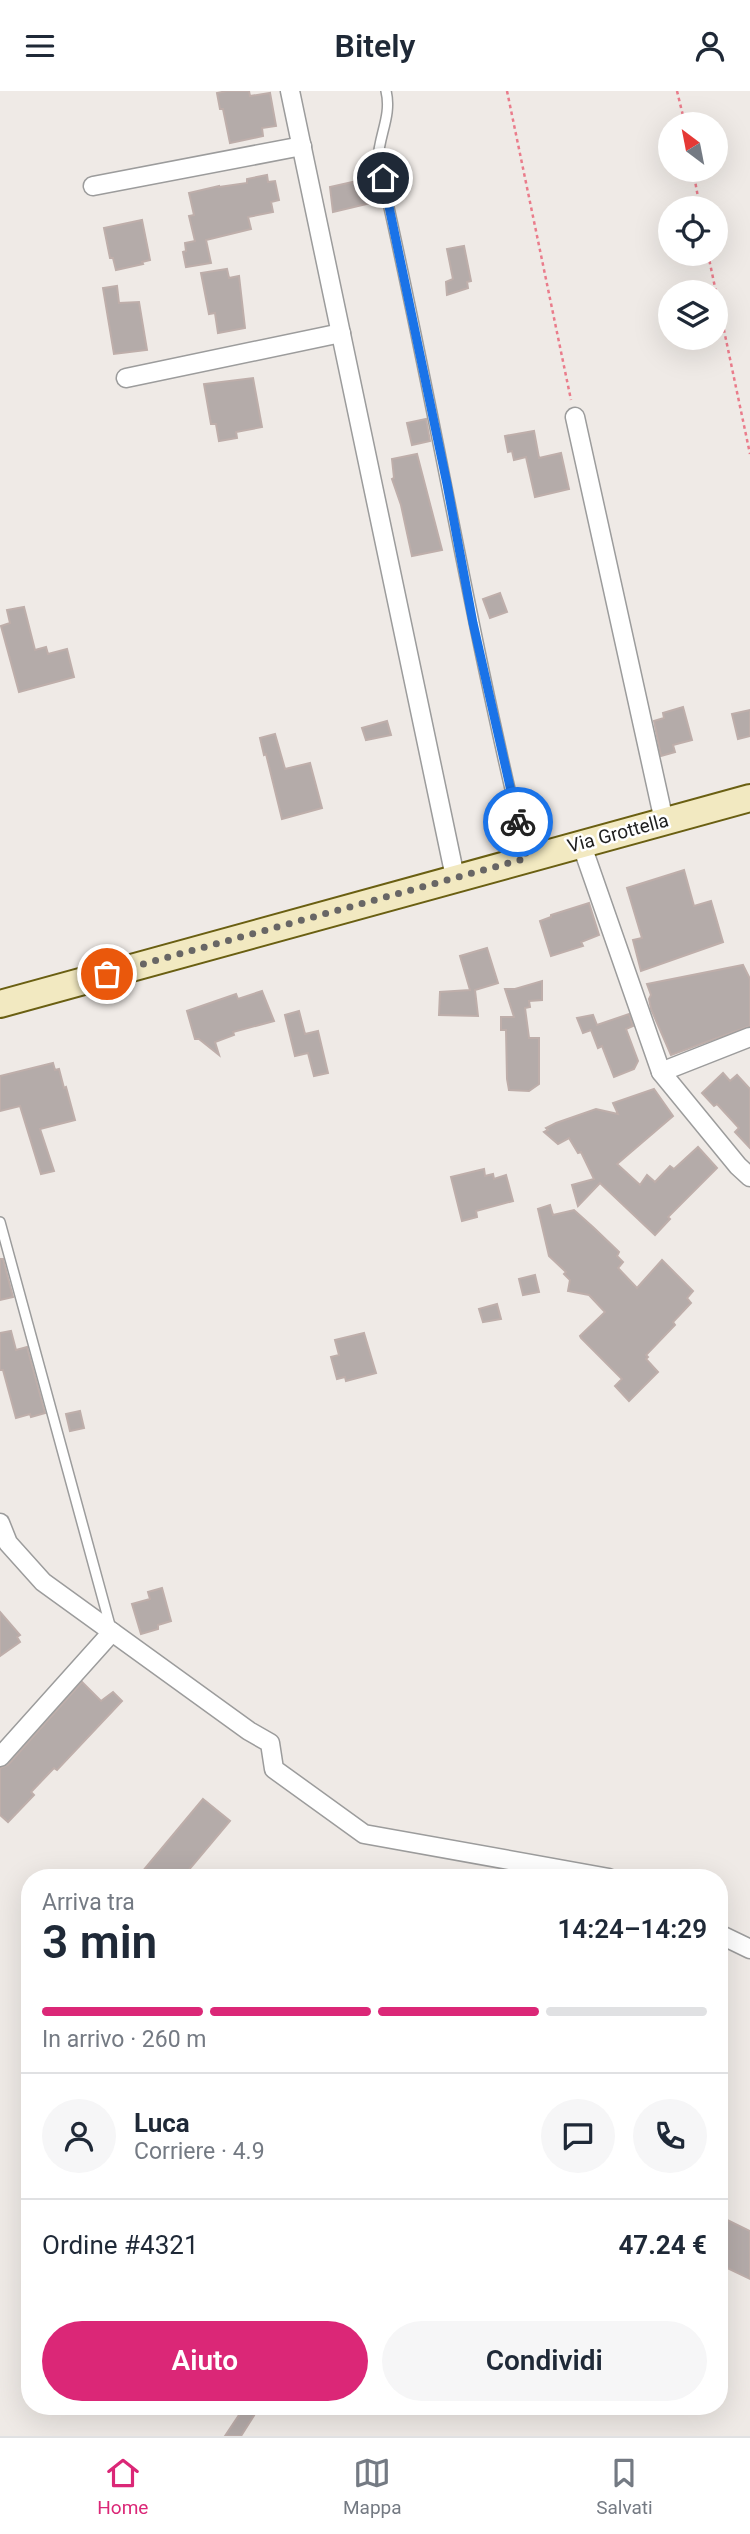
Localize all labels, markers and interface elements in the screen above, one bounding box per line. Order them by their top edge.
icon: menu [21,27,59,65]
text: Bitely [335,27,415,65]
icon: person [691,27,729,65]
north arrow [658,112,728,182]
map controls [658,112,728,350]
pin [353,148,413,208]
icon: home [364,159,402,197]
button: locate [658,196,728,266]
button: layers [658,280,728,350]
courier [483,787,553,857]
icon: bike [499,803,537,841]
street label: Via Grottella [565,808,671,858]
pin [77,944,137,1004]
icon: bag [88,955,126,993]
text: Arriva tra [42,1889,135,1916]
text: 14:24–14:29 [557,1914,707,1944]
text: 3 min [42,1915,157,1969]
text: In arrivo · 260 m [42,2026,207,2053]
button: person [42,2099,116,2173]
button: chat [541,2099,615,2173]
button: phone [633,2099,707,2173]
text: Luca [134,2108,190,2138]
text: Corriere · 4.9 [134,2138,265,2165]
text: Ordine #4321 [42,2230,199,2260]
text: 47.24 € [618,2230,707,2260]
button: Aiuto [42,2321,368,2401]
button: Condividi [382,2321,707,2401]
tab: Home [97,2454,148,2519]
tab: Mappa [343,2454,402,2519]
tab: Salvati [596,2454,653,2519]

